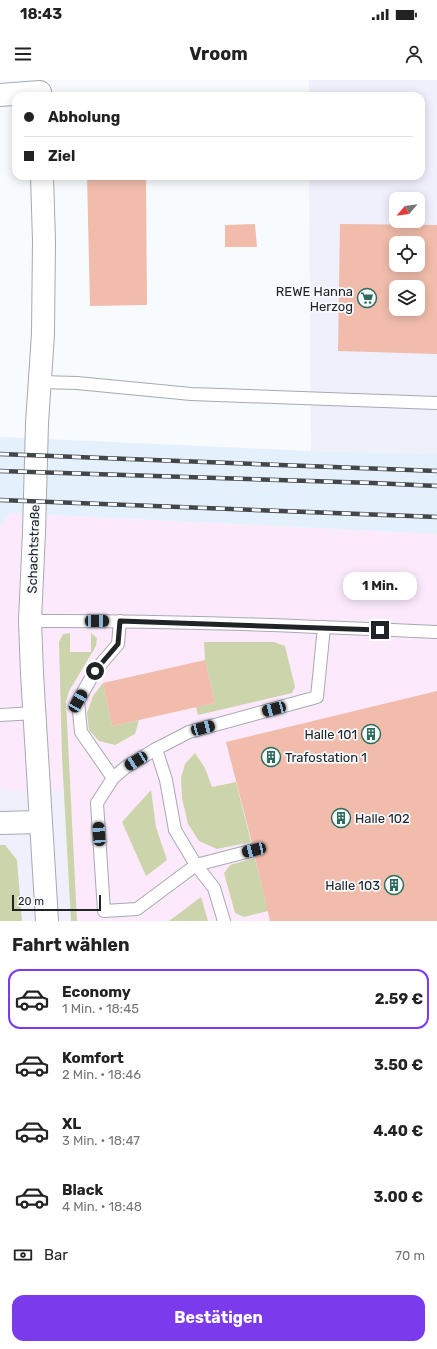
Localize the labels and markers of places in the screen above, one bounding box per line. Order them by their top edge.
place label: REWE Hanna Herzog [276,284,353,315]
supermarket icon: REWE Hanna Herzog [356,287,378,309]
building icon: Halle 101 [360,723,382,745]
place label: Halle 101 [304,727,357,742]
building icon: Trafostation 1 [260,746,282,768]
place label: Trafostation 1 [285,750,367,765]
building icon: Halle 102 [330,807,352,829]
place label: Halle 102 [355,811,410,826]
building icon: Halle 103 [383,874,405,896]
place label: Halle 103 [325,878,380,893]

